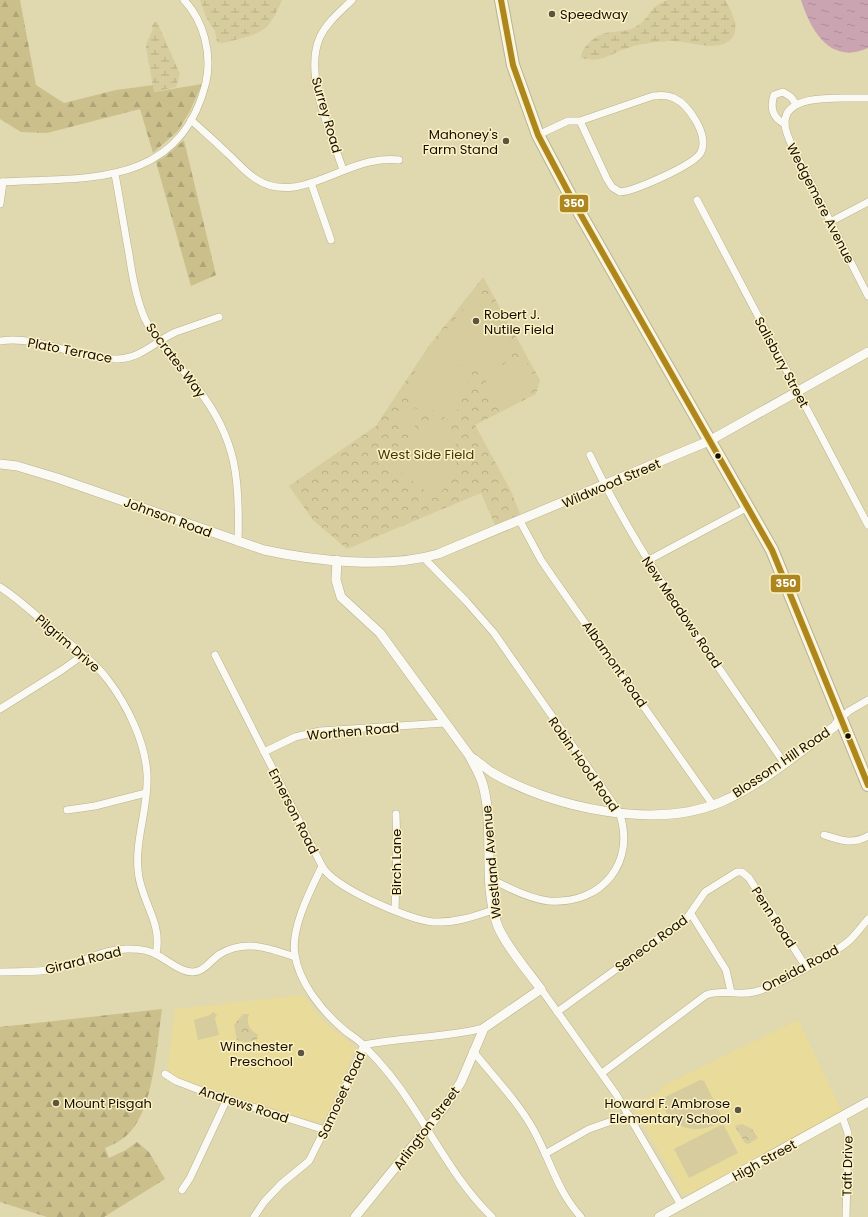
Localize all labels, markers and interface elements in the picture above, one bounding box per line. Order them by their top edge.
place label: Speedway [560,5,629,24]
marker: Speedway [547,9,557,19]
street label: Surrey Road [307,75,346,155]
place label: Mahoney's Farm Stand [423,125,498,159]
marker: Mahoney's Farm Stand [501,136,511,146]
street label: Wedgemere Avenue [782,140,859,267]
line badge: 350 [559,194,589,213]
text: 350 [564,195,584,211]
place label: Robert J. Nutile Field [484,305,554,339]
street label: Salisbury Street [750,313,814,411]
marker: Robert J. Nutile Field [471,316,481,326]
street label: Socrates Way [141,319,210,402]
street label: Plato Terrace [26,333,114,368]
park label: West Side Field [378,445,474,464]
unlabelled marker [713,451,723,461]
street label: Wildwood Street [559,454,664,513]
street label: Johnson Road [121,493,215,542]
street label: New Meadows Road [637,553,726,672]
line badge: 350 [770,574,801,593]
text: 350 [776,575,796,591]
street label: Pilgrim Drive [31,610,104,677]
street label: Albamont Road [578,617,652,711]
street label: Robin Hood Road [544,713,623,815]
street label: Worthen Road [306,718,400,745]
street label: Blossom Hill Road [729,723,834,802]
unlabelled marker [843,731,853,741]
street label: Emerson Road [264,765,323,857]
street label: Westland Avenue [477,805,506,919]
street label: Birch Lane [387,829,406,895]
street label: Penn Road [747,883,800,952]
street label: Seneca Road [611,910,692,976]
street label: Oneida Road [758,940,842,997]
street label: Girard Road [43,942,123,979]
place label: Winchester Preschool [220,1037,293,1071]
marker: Winchester Preschool [296,1048,306,1058]
street label: Samoset Road [313,1048,370,1142]
street label: Andrews Road [196,1081,291,1128]
street label: Arlington Street [389,1082,464,1174]
place label: Mount Pisgah [64,1094,152,1113]
place label: Howard F. Ambrose Elementary School [604,1094,730,1128]
marker: Mount Pisgah [51,1098,61,1108]
marker: Howard F. Ambrose Elementary School [733,1105,743,1115]
street label: High Street [729,1135,800,1186]
street label: Taft Drive [837,1135,858,1197]

